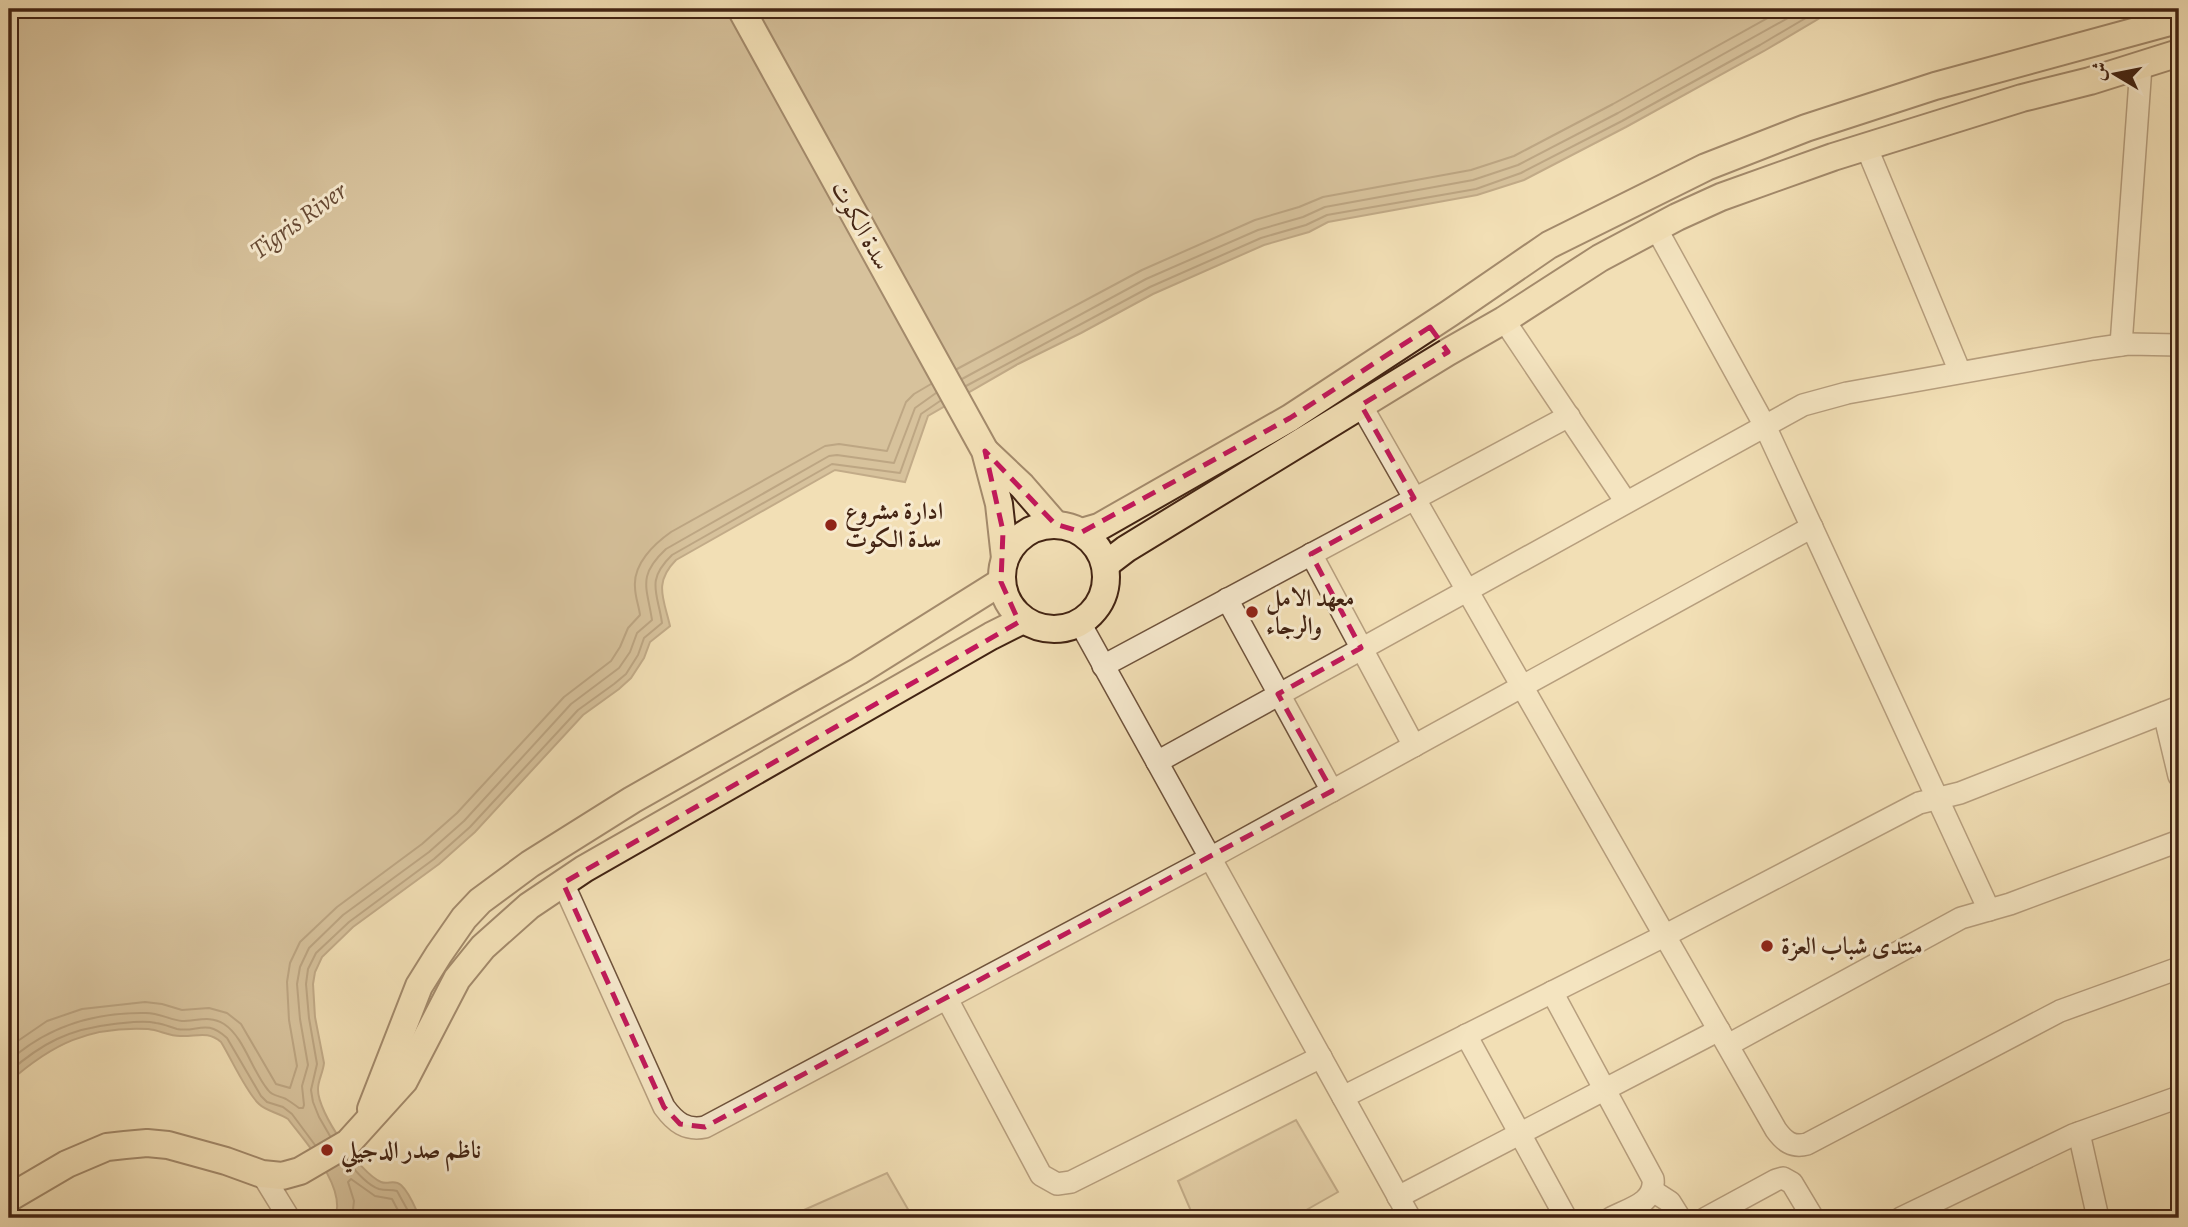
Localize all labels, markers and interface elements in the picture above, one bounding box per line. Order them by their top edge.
north arrow [2080,38,2150,108]
text: ش [2085,60,2114,83]
water label: Tigris River [243,173,354,267]
street label: سدة الكوت [823,175,899,275]
place label: ادارة مشروع سدة الكوت [845,495,943,555]
marker: ادارة مشروع سدة الكوت [823,517,839,533]
place label: معهد الامل والرجاء [1266,582,1354,642]
marker: معهد الامل والرجاء [1244,604,1260,620]
place label: منتدى شباب العزة [1781,930,1923,962]
marker: منتدى شباب العزة [1759,938,1775,954]
place label: ناظم صدر الدجيلي [340,1134,481,1173]
marker: ناظم صدر الدجيلي [319,1142,335,1158]

